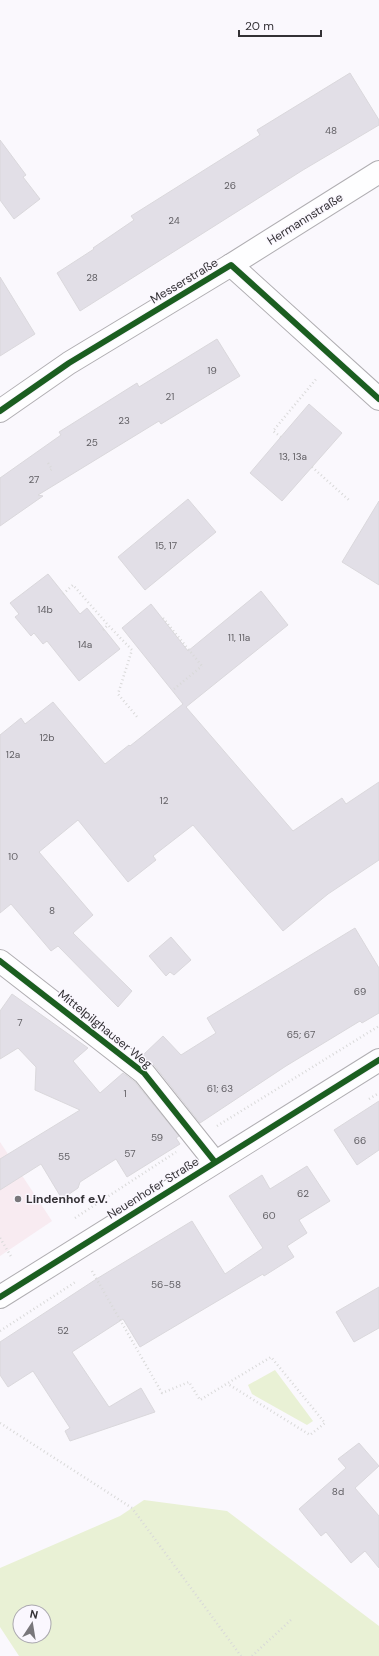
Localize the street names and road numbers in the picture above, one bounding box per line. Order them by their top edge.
street label: Hermannstraße [264,189,346,249]
street label: Messerstraße [147,254,221,307]
street label: Mittelpilghauser Weg [55,986,156,1072]
street label: Neuenhofer Straße [104,1153,202,1223]

